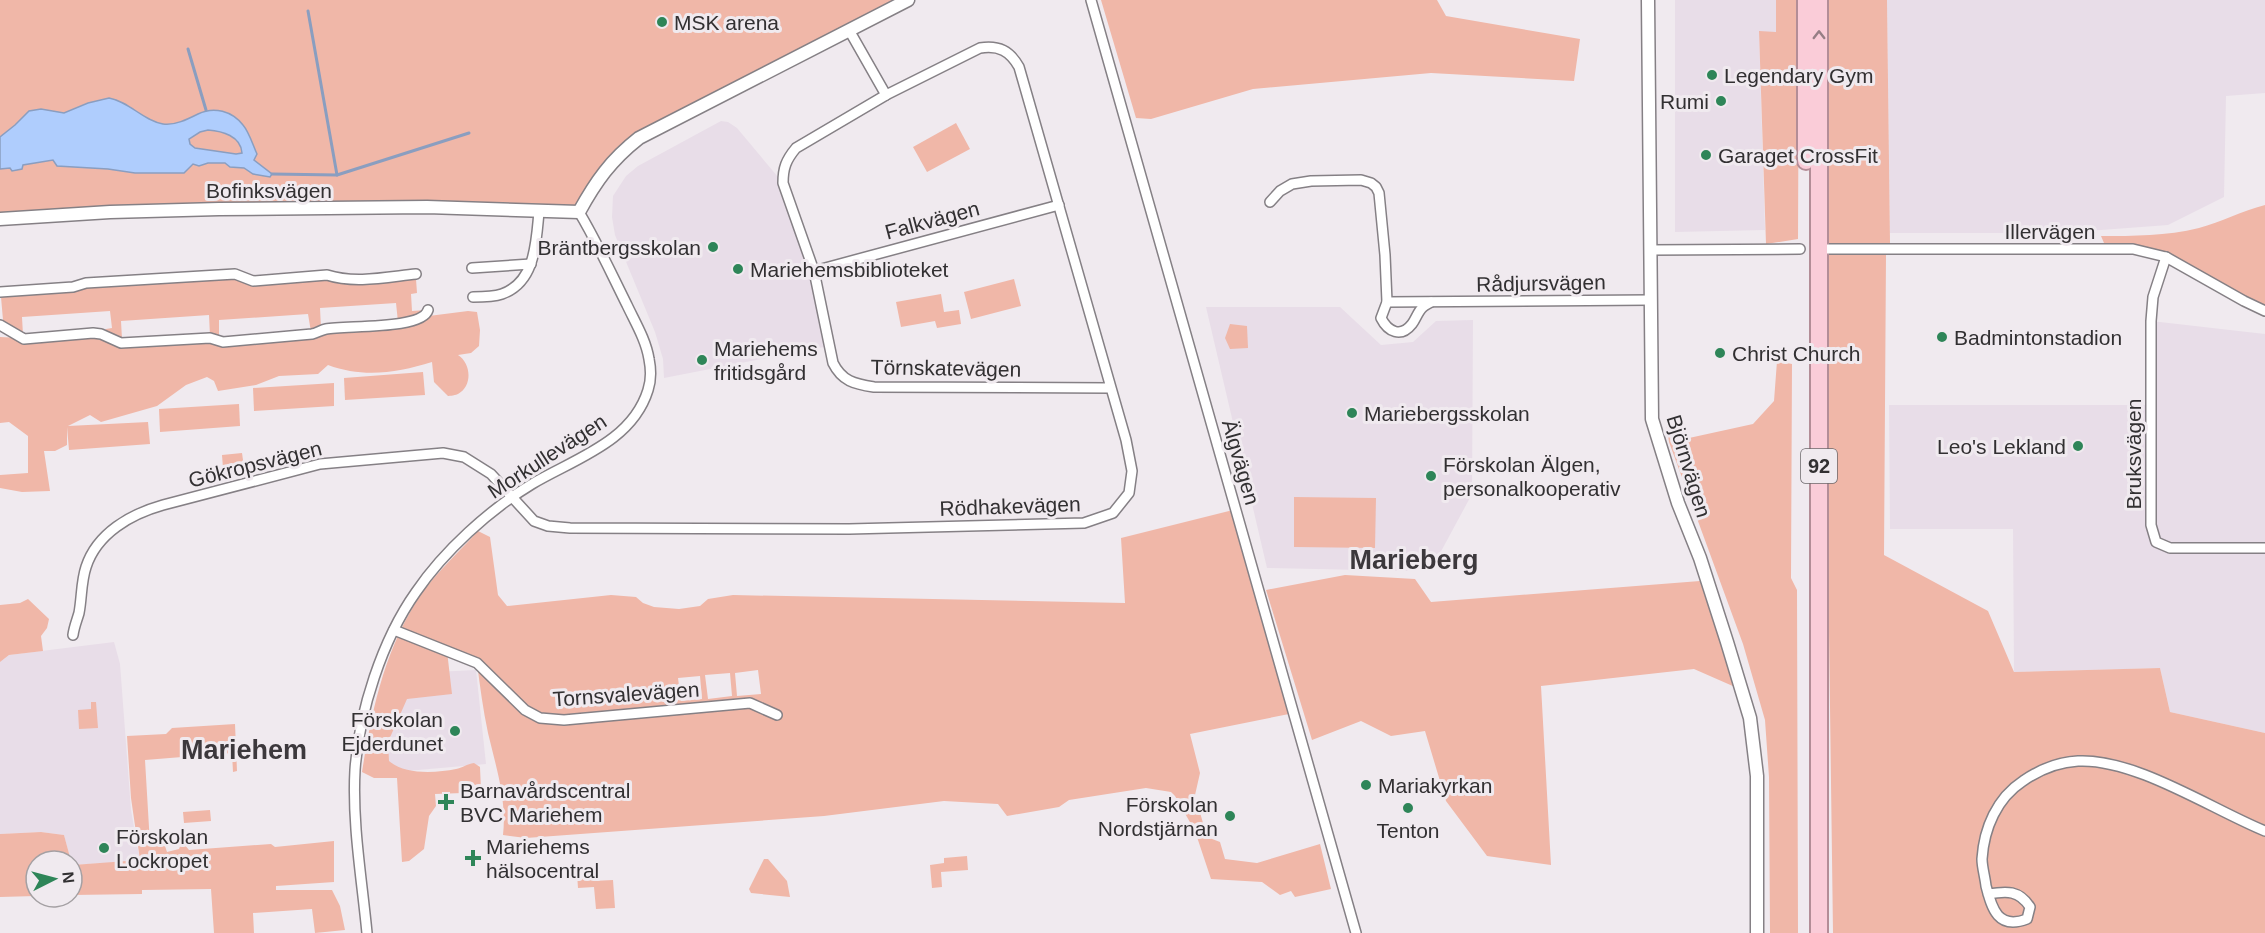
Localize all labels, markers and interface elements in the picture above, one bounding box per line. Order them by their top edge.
place label: MSK arena [674,11,779,34]
marker: MSK arena [655,15,669,29]
one-way arrow [1813,30,1825,39]
place label: Legendary Gym [1724,64,1873,87]
marker: Legendary Gym [1705,68,1719,82]
place label: Rumi [1660,90,1709,113]
marker: Rumi [1714,94,1728,108]
place label: Garaget CrossFit [1718,144,1878,167]
marker: Garaget CrossFit [1699,148,1713,162]
street label: Bofinksvägen [206,179,332,202]
street label: Falkvägen [882,196,982,244]
street label: Illervägen [2004,220,2096,243]
place label: Bräntbergsskolan [538,236,701,259]
marker: Bräntbergsskolan [706,240,720,254]
place label: Mariehemsbiblioteket [750,258,949,281]
marker: Mariehemsbiblioteket [731,262,745,276]
street label: Rådjursvägen [1476,270,1606,296]
place label: Badmintonstadion [1954,326,2122,349]
marker: Badmintonstadion [1935,330,1949,344]
place label: Mariehems fritidsgård [714,337,818,384]
place label: Christ Church [1732,342,1860,365]
marker: Christ Church [1713,346,1727,360]
marker: Mariehems fritidsgård [695,353,709,367]
street label: Törnskatevägen [871,355,1021,381]
street label: Bruksvägen [2122,399,2145,509]
place label: Mariebergsskolan [1364,402,1530,425]
marker: Mariebergsskolan [1345,406,1359,420]
street label: Morkullevägen [483,409,611,503]
street label: Björnvägen [1662,412,1716,520]
street label: Älgvägen [1218,417,1264,507]
place label: Leo's Lekland [1937,435,2066,458]
street label: Gökropsvägen [186,436,324,492]
marker: Leo's Lekland [2071,439,2085,453]
road number: 92 [1801,449,1837,483]
place label: Förskolan Älgen, personalkooperativ [1443,453,1621,500]
marker: Förskolan Älgen, personalkooperativ [1424,469,1438,483]
street label: Rödhakevägen [939,492,1081,520]
district label: Marieberg [1349,545,1479,575]
street label: Tornsvalevägen [552,677,700,711]
place label: Förskolan Ejderdunet [341,708,443,755]
marker: Förskolan Ejderdunet [448,724,462,738]
district label: Mariehem [181,735,307,765]
place label: Mariakyrkan [1378,774,1492,797]
marker: Mariakyrkan [1359,778,1373,792]
place label: Barnavårdscentral BVC Mariehem [460,779,630,826]
marker: Barnavårdscentral BVC Mariehem [437,793,455,811]
place label: Förskolan Nordstjärnan [1098,793,1218,840]
marker: Tenton [1401,801,1415,815]
marker: Förskolan Nordstjärnan [1223,809,1237,823]
place label: Tenton [1376,819,1440,842]
place label: Förskolan Lockropet [116,825,208,872]
place label: Mariehems hälsocentral [486,835,599,882]
marker: Förskolan Lockropet [97,841,111,855]
north arrow [24,849,84,909]
marker: Mariehems hälsocentral [464,849,482,867]
text: N [59,871,77,884]

